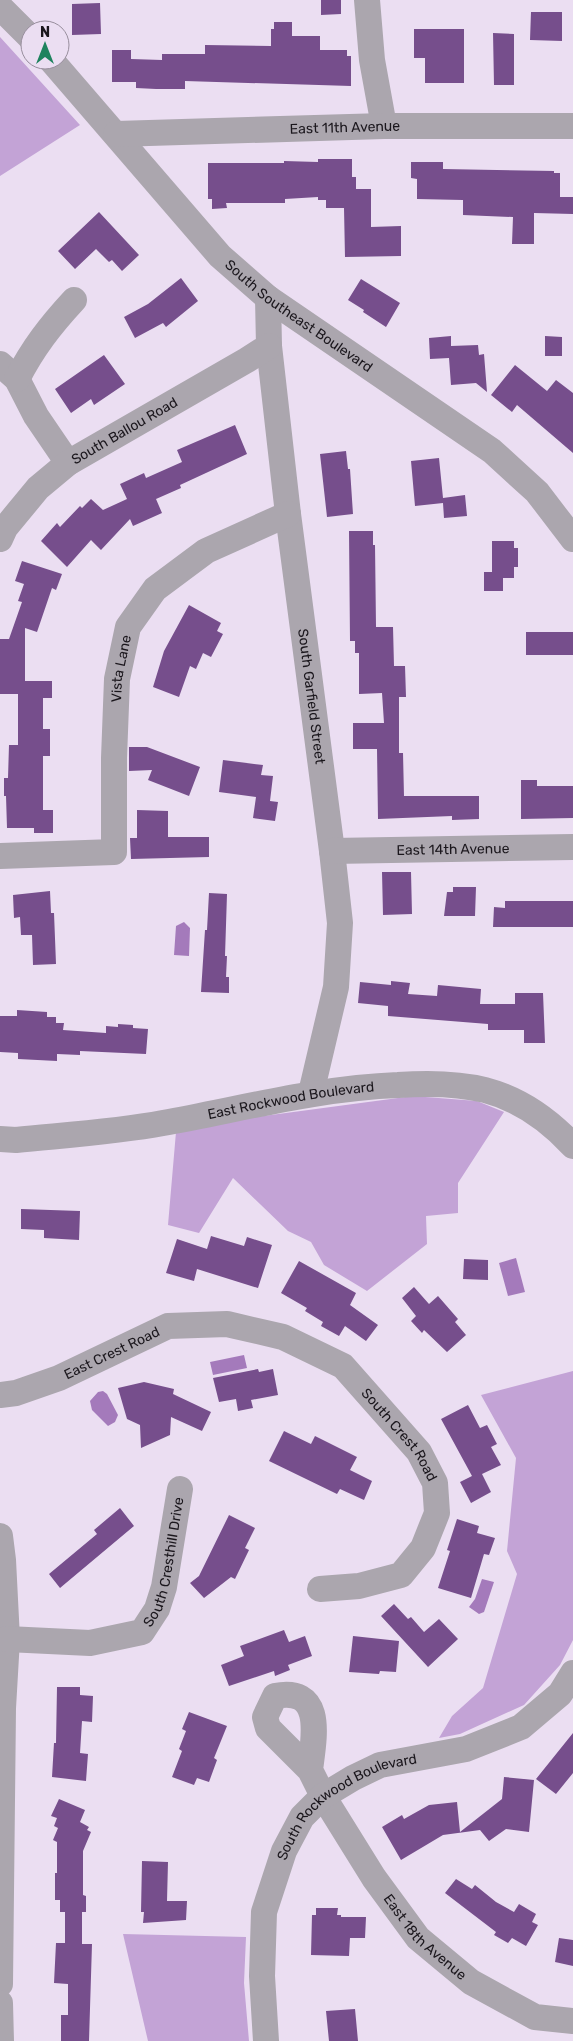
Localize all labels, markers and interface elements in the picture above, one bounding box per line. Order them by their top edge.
north arrow [20,20,70,70]
text: N [40,24,50,41]
street label: East 11th Avenue [289,118,400,138]
street label: South Southeast Boulevard [221,256,376,376]
street label: South Ballou Road [68,394,181,468]
street label: South Garfield Street [294,628,329,766]
street label: Vista Lane [108,633,135,703]
street label: East 14th Avenue [396,840,510,859]
street label: East Rockwood Boulevard [206,1078,375,1123]
street label: East Crest Road [61,1323,162,1383]
street label: South Crest Road [358,1385,441,1484]
street label: South Cresthill Drive [140,1496,188,1630]
street label: South Rockwood Boulevard [274,1750,418,1862]
street label: East 18th Avenue [380,1891,470,1984]

